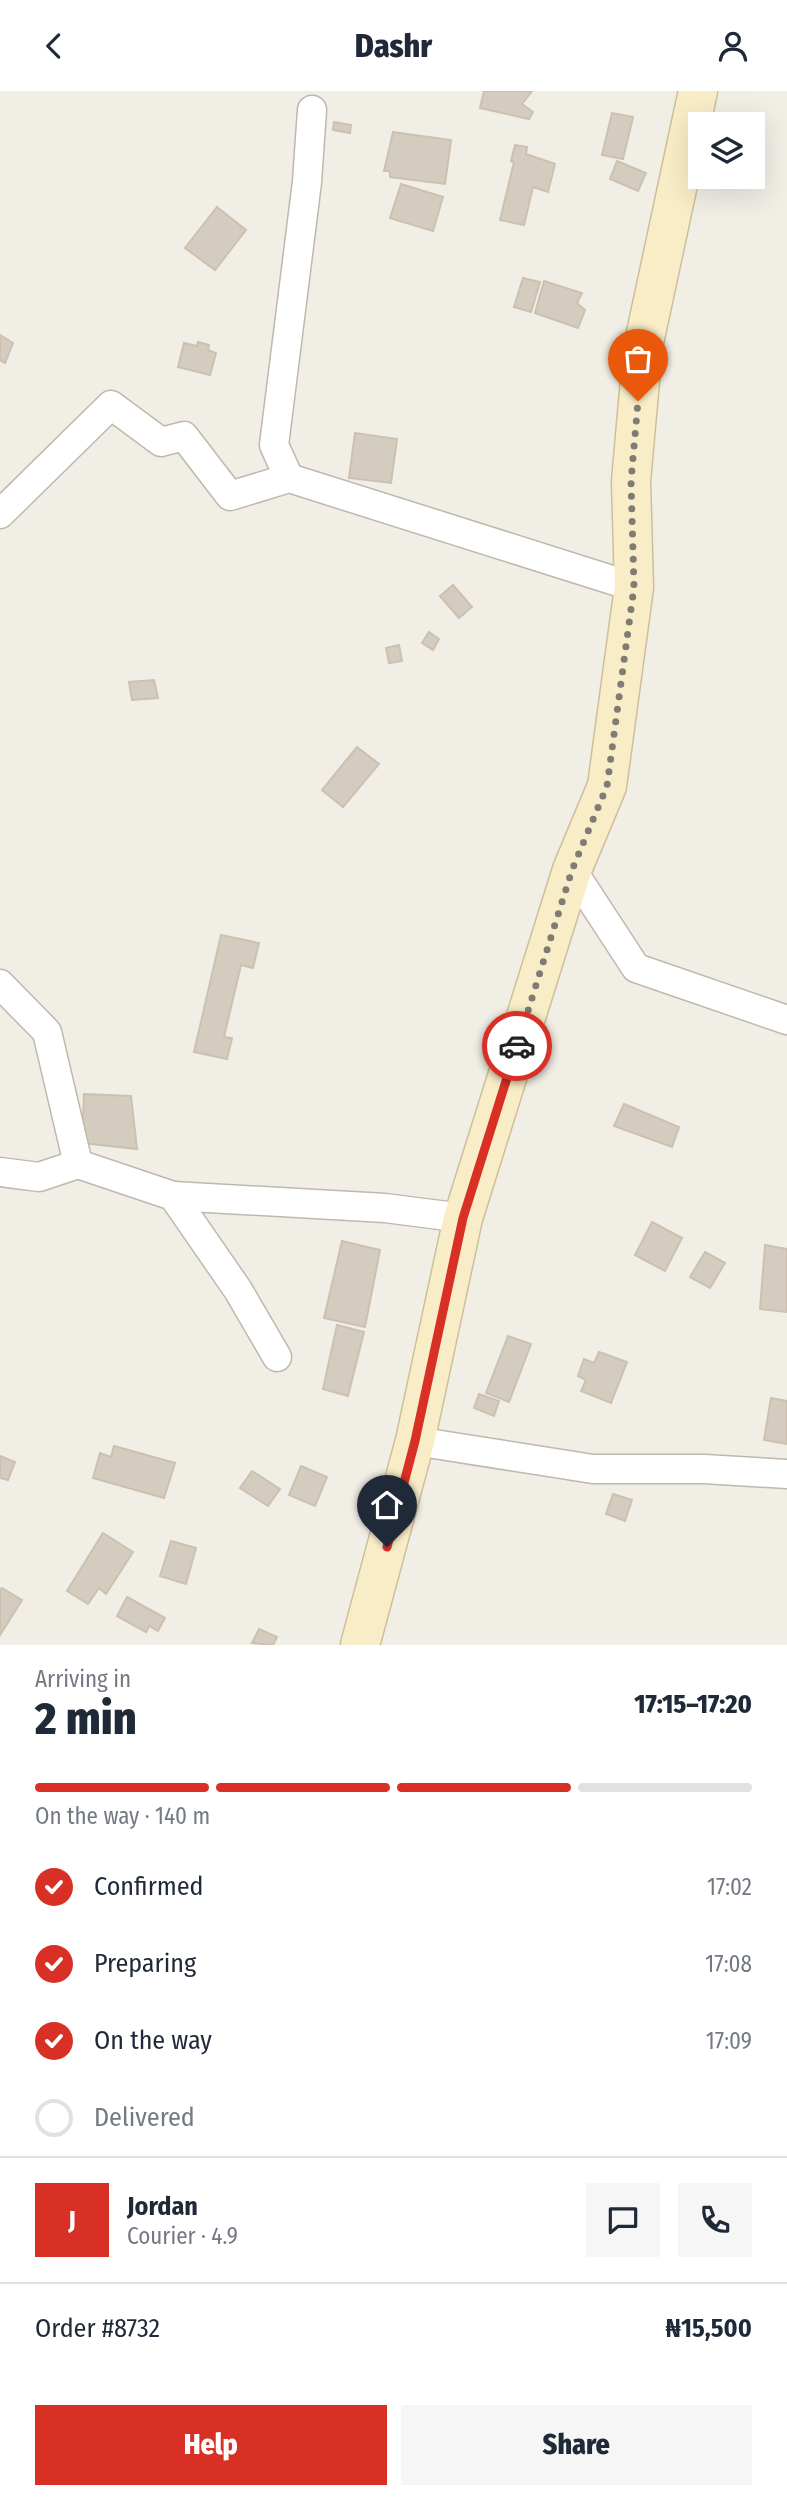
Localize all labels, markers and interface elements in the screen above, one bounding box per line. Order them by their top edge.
icon: back [35,27,73,65]
text: Dashr [355,27,432,65]
icon: person [714,27,752,65]
map controls [688,112,765,189]
button: layers [688,112,765,189]
pin [608,329,668,401]
icon: bag [619,340,657,378]
courier [482,1011,552,1081]
icon: car [498,1027,536,1065]
pin [357,1475,417,1547]
icon: home [368,1486,406,1524]
text: Arriving in [35,1665,131,1693]
text: 17:15–17:20 [634,1689,752,1720]
text: 2 min [35,1691,137,1746]
text: On the way · 140 m [35,1802,210,1830]
icon: check [35,1868,73,1906]
text: Confirmed [94,1871,204,1902]
text: 17:02 [707,1873,752,1901]
icon: check [35,1945,73,1983]
text: Preparing [94,1948,196,1979]
text: 17:08 [705,1950,752,1978]
icon: check [35,2022,73,2060]
text: On the way [94,2025,212,2056]
text: 17:09 [706,2027,752,2055]
text: Delivered [94,2102,195,2133]
button: chat [586,2183,660,2257]
button: phone [678,2183,752,2257]
text: Jordan [127,2191,198,2222]
text: J [68,2205,76,2236]
text: Courier · 4.9 [127,2222,238,2250]
text: Order #8732 [35,2313,160,2344]
text: ₦15,500 [666,2313,752,2344]
button: Help [35,2405,387,2485]
button: Share [401,2405,752,2485]

